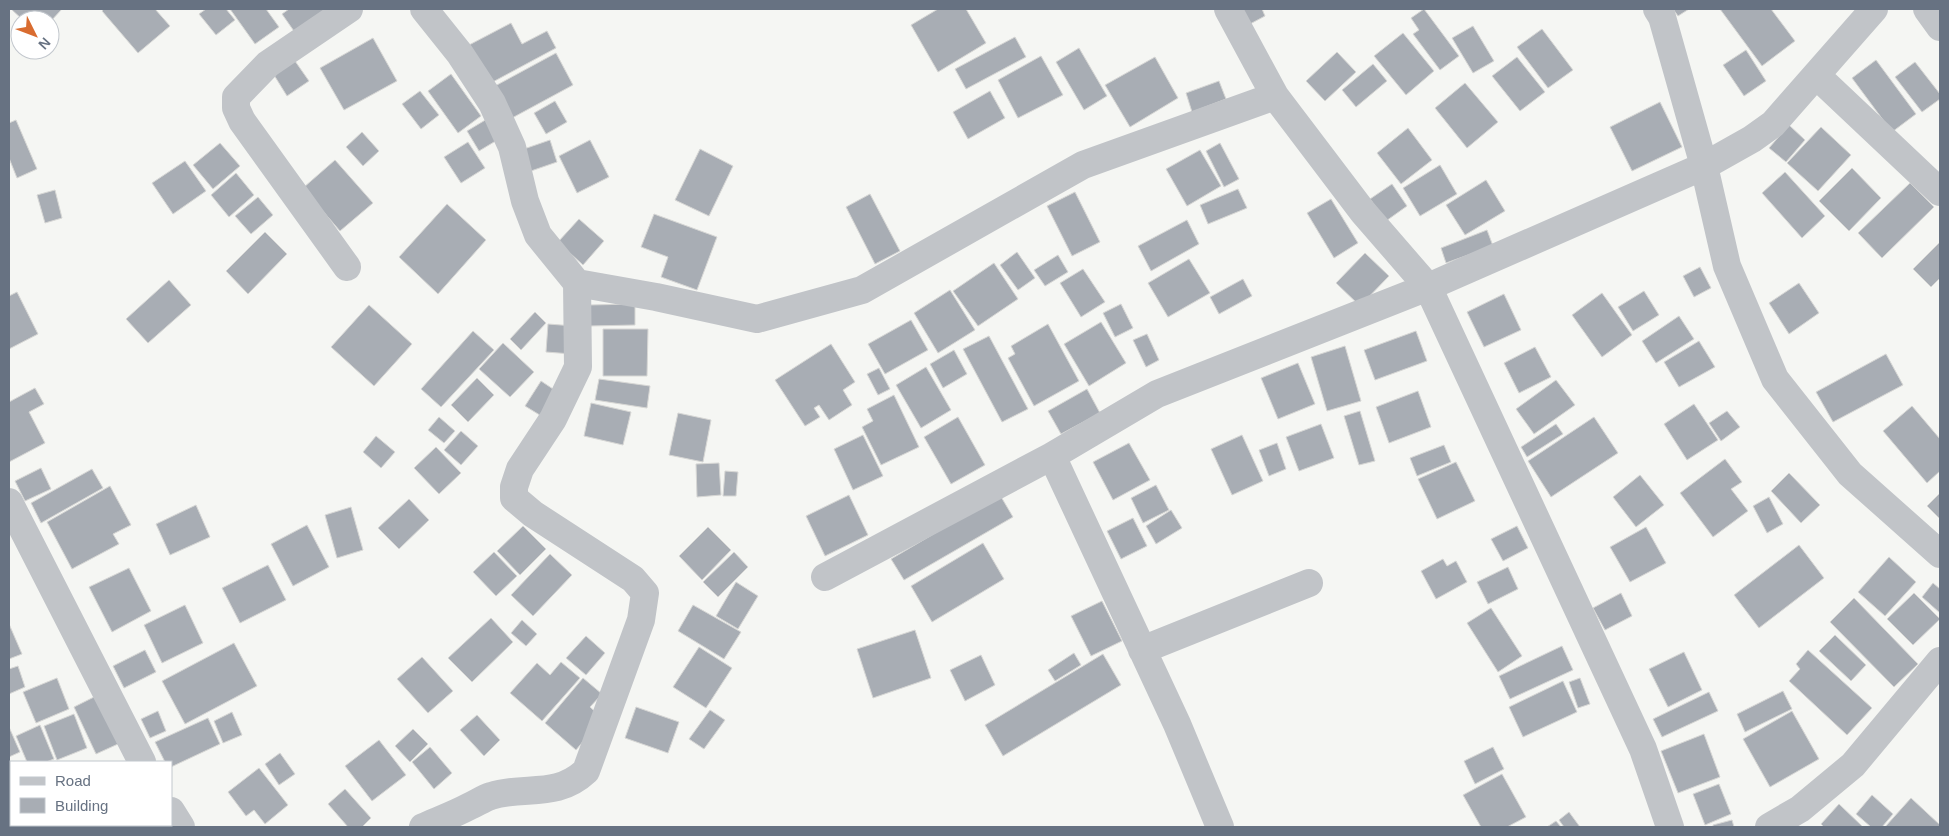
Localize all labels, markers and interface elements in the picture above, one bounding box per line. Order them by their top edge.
north arrow [10,10,60,60]
text: N [35,35,54,53]
legend [10,761,172,826]
text: Road [55,772,91,789]
text: Building [55,797,108,814]

